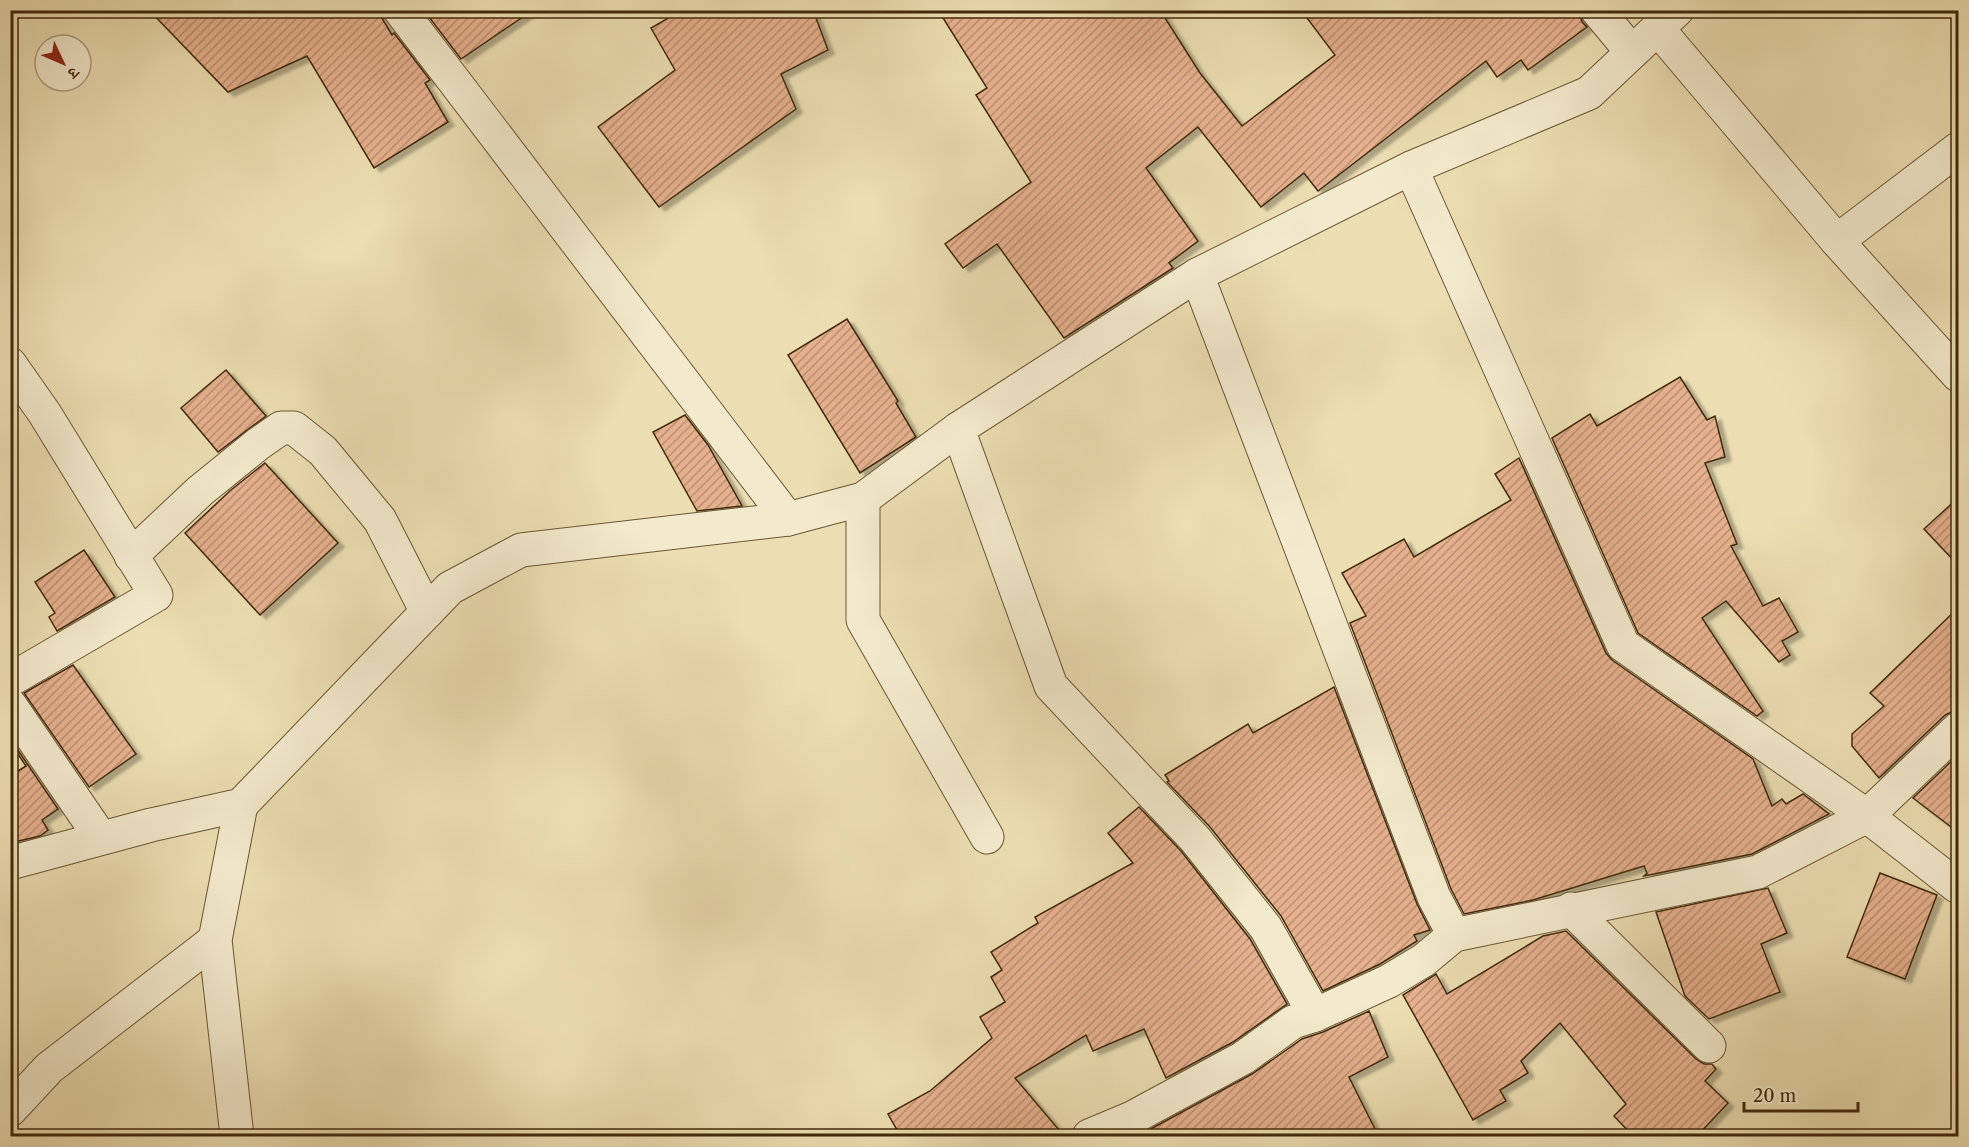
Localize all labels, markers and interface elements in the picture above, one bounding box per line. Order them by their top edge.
north arrow [33,33,93,93]
text: उ [62,63,85,85]
scale bar [1744,1075,1858,1113]
text: 20 m [1753,1085,1797,1107]

